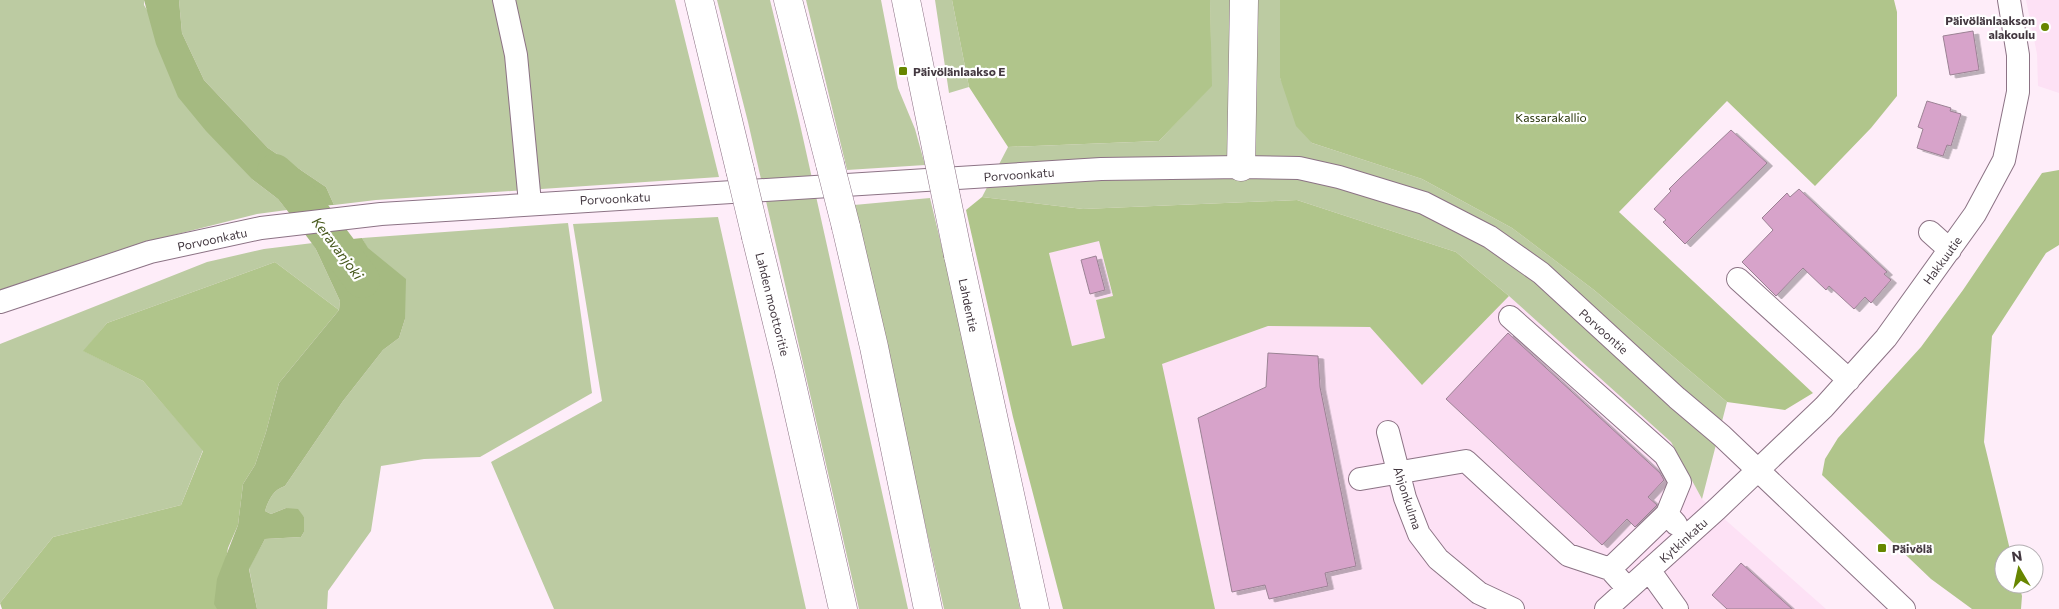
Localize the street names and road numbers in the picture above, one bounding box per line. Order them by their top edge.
street label: Porvoonkatu [983,165,1055,183]
street label: Porvoonkatu [579,189,651,207]
street label: Porvoonkatu [176,225,248,253]
street label: Hakkuutie [1920,233,1964,287]
street label: Lahden moottoritie [753,251,793,357]
street label: Lahdentie [956,277,982,333]
street label: Porvoontie [1577,305,1631,357]
street label: Ahjonkulma [1391,465,1425,531]
street label: Kytkinkatu [1656,515,1710,565]

